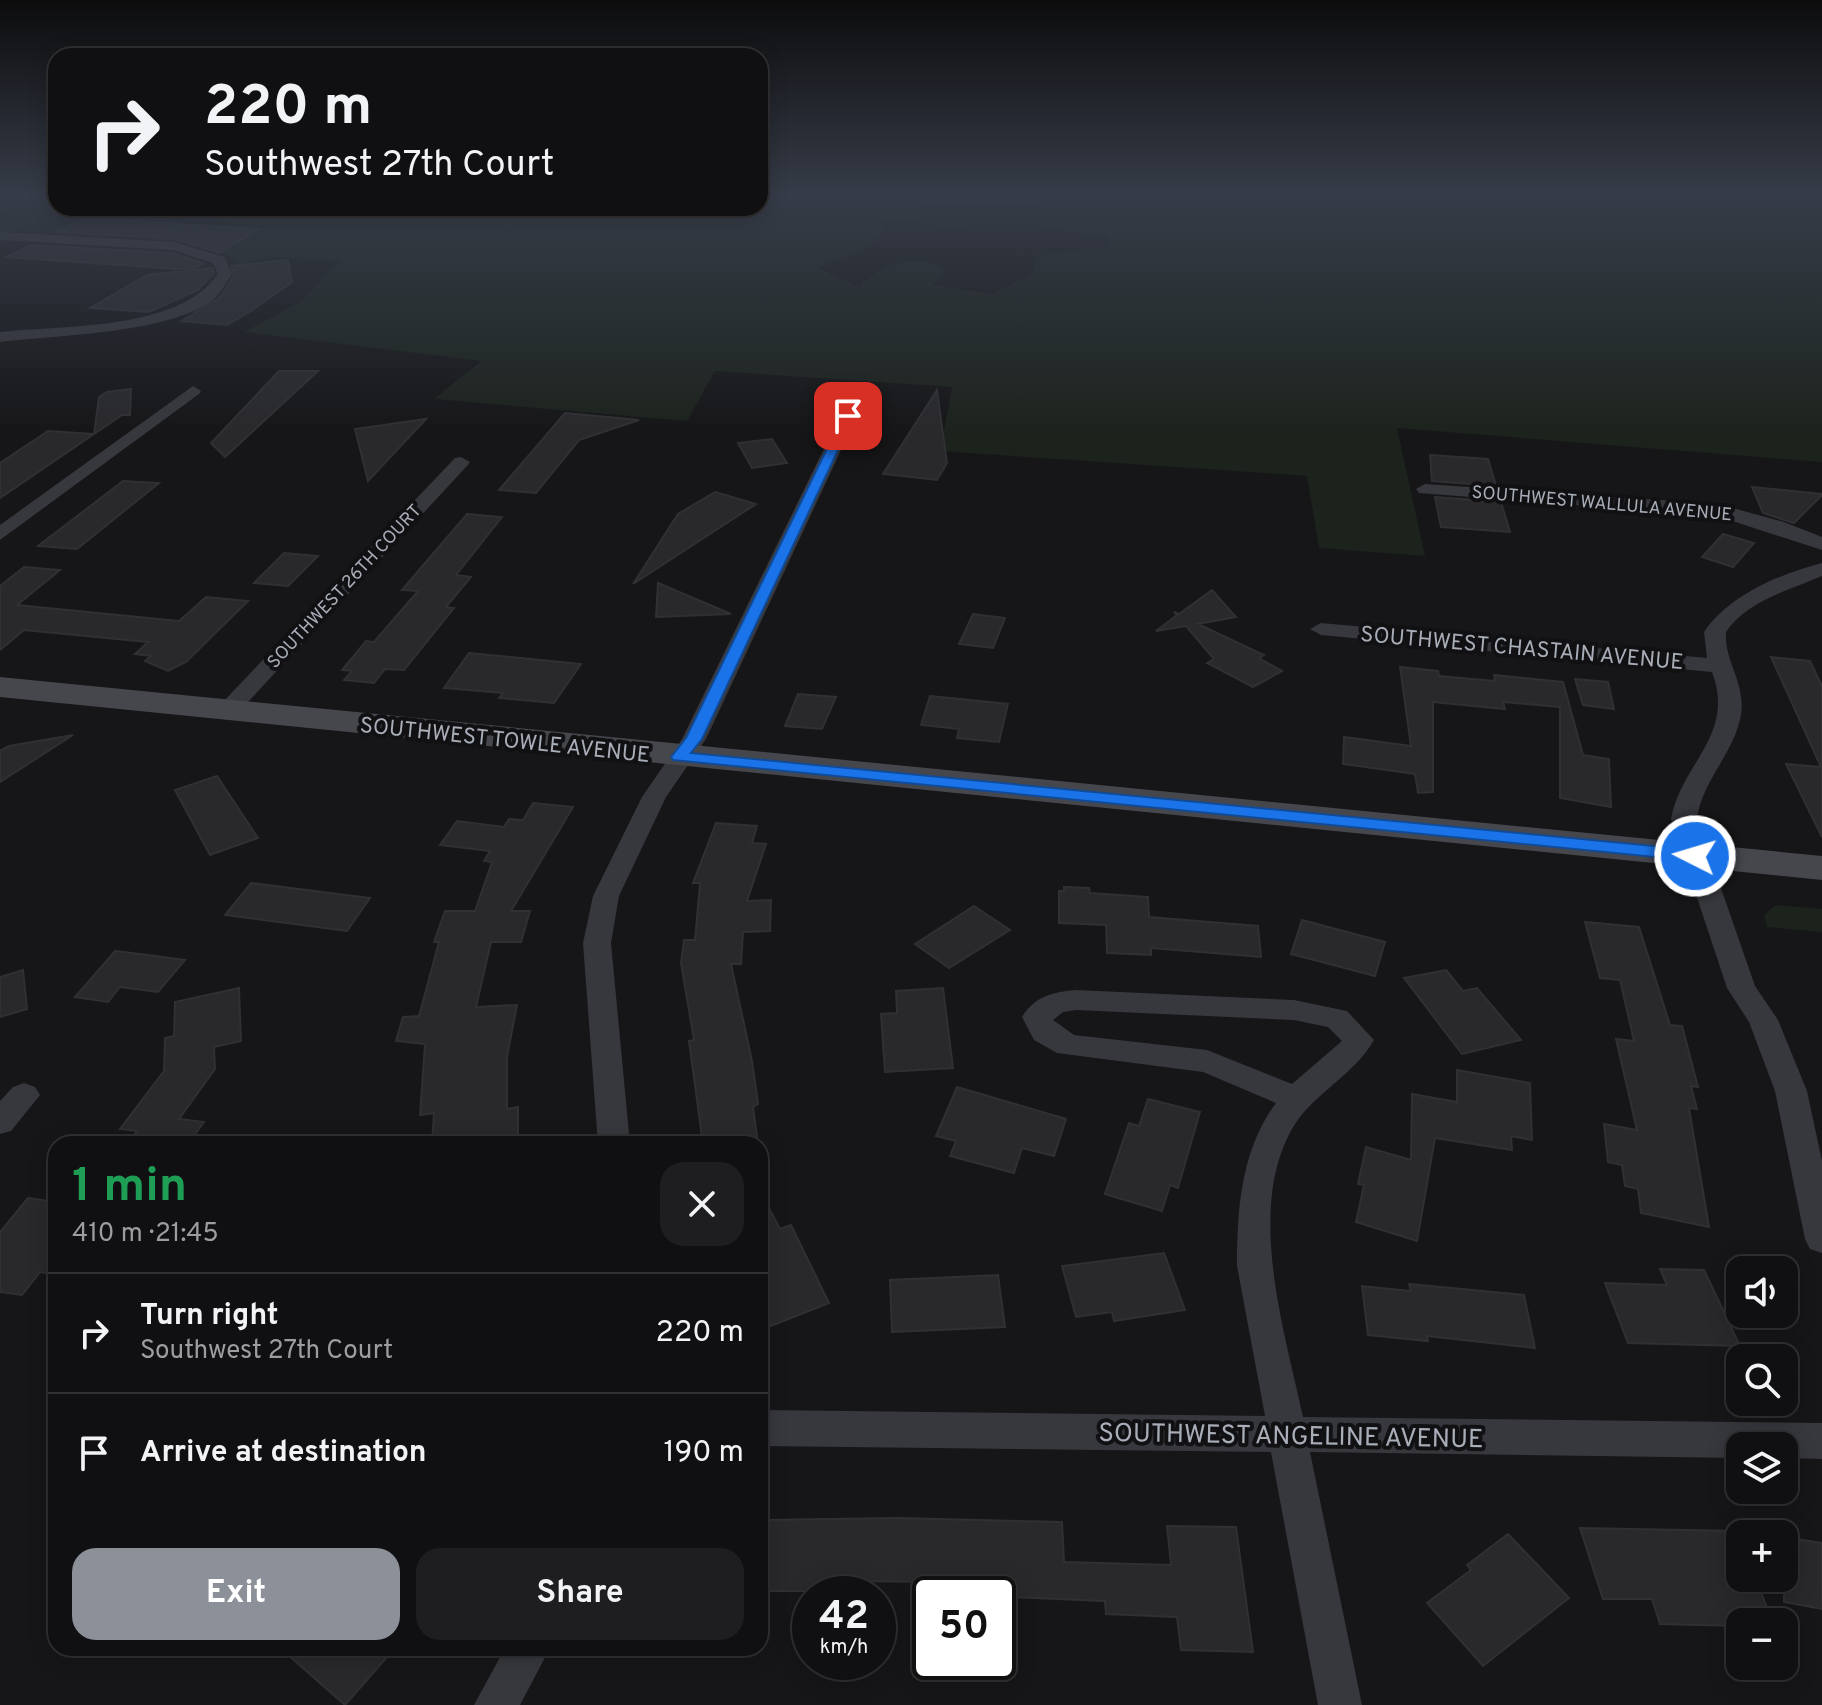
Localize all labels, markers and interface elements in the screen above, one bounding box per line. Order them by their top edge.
text: 220 m [204,74,372,144]
icon: right [72,80,176,184]
text: Southwest 27th Court [204,143,554,189]
pin [814,382,882,450]
icon: arrive [826,394,870,438]
street label: SOUTHWEST WALLULA AVENUE [1471,482,1733,527]
street label: SOUTHWEST 26TH COURT [263,500,427,674]
street label: SOUTHWEST CHASTAIN AVENUE [1359,622,1684,677]
street label: SOUTHWEST TOWLE AVENUE [358,713,651,770]
position arrow [1653,814,1737,898]
text: 1 min [72,1158,187,1218]
button: close [660,1162,744,1246]
text: 410 m · 21:45 [72,1218,219,1251]
map controls [1726,1256,1798,1680]
button: sound [1726,1256,1798,1328]
text: Turn right [140,1298,278,1335]
icon: right [72,1311,116,1355]
text: 220 m [656,1315,744,1352]
text: Southwest 27th Court [140,1335,393,1368]
button: search [1726,1344,1798,1416]
street label: SOUTHWEST ANGELINE AVENUE [1098,1418,1484,1457]
icon: arrive [72,1431,116,1475]
button: layers [1726,1432,1798,1504]
text: Arrive at destination [140,1435,426,1472]
text: 190 m [663,1435,744,1472]
button: + [1726,1520,1798,1592]
button: Exit [72,1548,400,1640]
button: Share [416,1548,744,1640]
speed limit sign: 50 [912,1576,1016,1680]
text: 42 [819,1593,869,1643]
button: − [1726,1608,1798,1680]
text: km/h [820,1635,868,1661]

